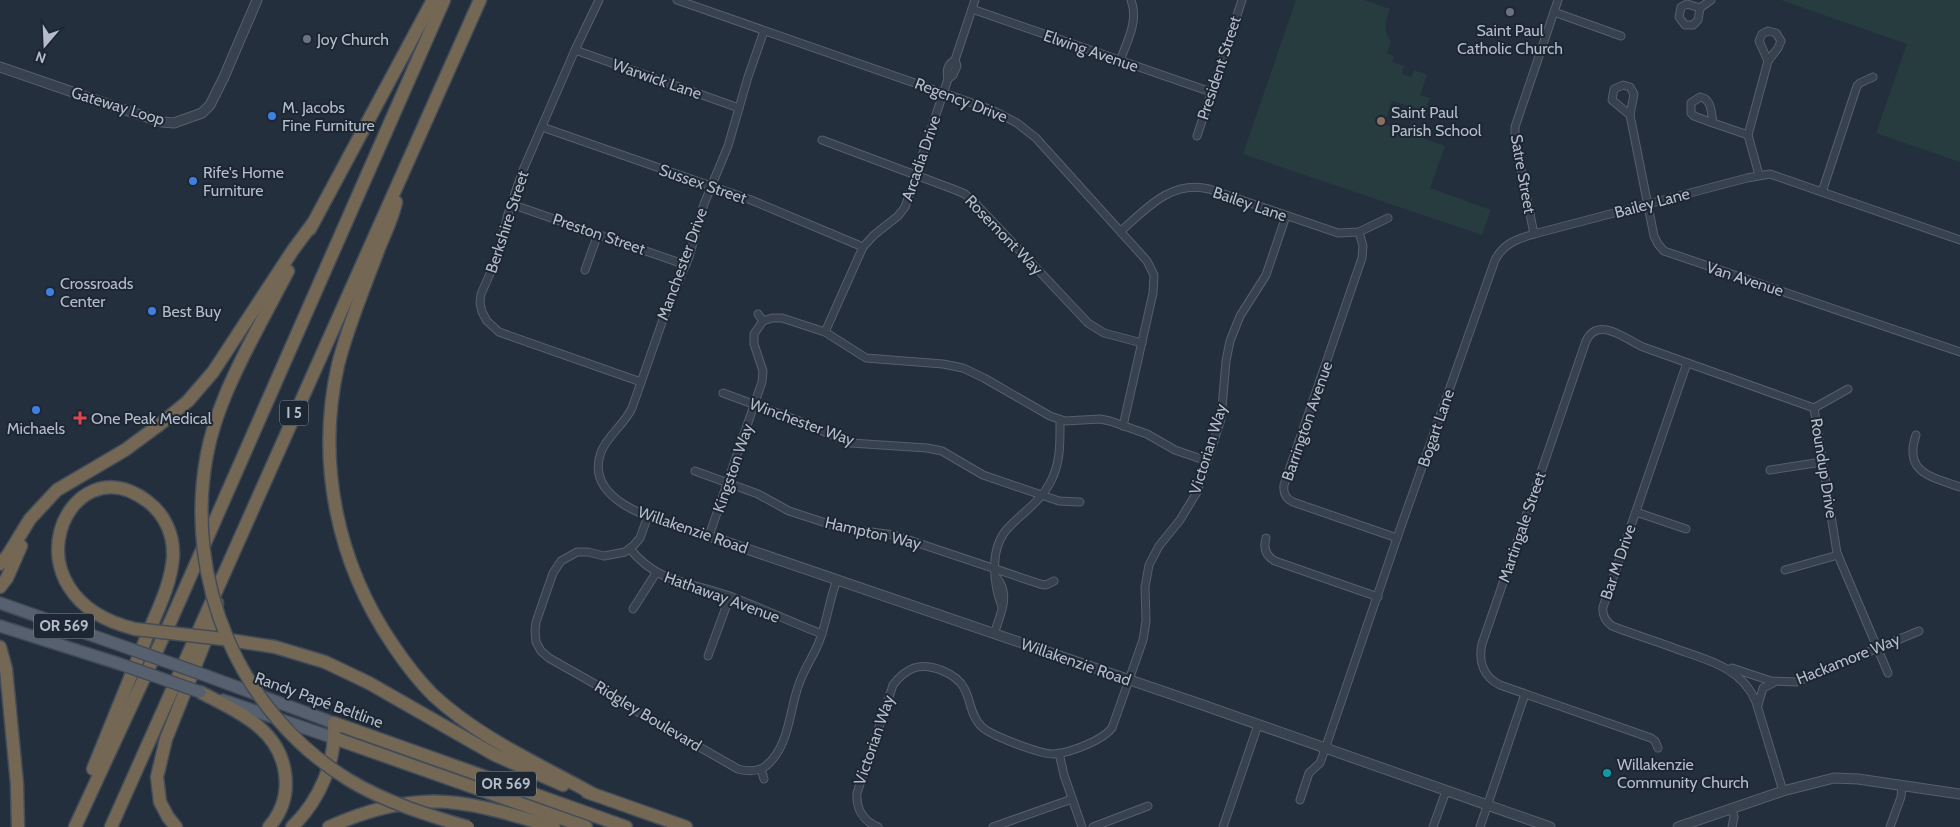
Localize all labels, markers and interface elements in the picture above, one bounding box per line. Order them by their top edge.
marker: Saint Paul Catholic Church [1504,6,1516,18]
street label: President Street [1193,13,1245,122]
north arrow [20,20,70,70]
place label: Saint Paul Catholic Church [1457,21,1563,58]
street label: Elwing Avenue [1041,26,1141,76]
place label: Joy Church [316,30,389,49]
marker: Joy Church [301,33,313,45]
text: N [33,47,48,67]
street label: Warwick Lane [610,55,704,103]
street label: Regency Drive [912,74,1010,126]
street label: Gateway Loop [69,83,167,129]
place label: M. Jacobs Fine Furniture [282,98,375,135]
place label: Saint Paul Parish School [1391,103,1482,140]
marker: M. Jacobs Fine Furniture [266,110,278,122]
street label: Arcadia Drive [898,113,944,203]
marker: Saint Paul Parish School [1375,115,1387,127]
street label: Satre Street [1507,133,1539,216]
street label: Sussex Street [657,160,750,208]
place label: Rife's Home Furniture [203,163,284,200]
street label: Berkshire Street [482,168,533,276]
marker: Rife's Home Furniture [187,175,199,187]
street label: Bailey Lane [1211,182,1289,226]
street label: Bailey Lane [1612,184,1692,222]
street label: Rosemont Way [961,191,1047,279]
street label: Manchester Drive [653,205,711,323]
street label: Preston Street [550,209,648,259]
street label: Van Avenue [1704,258,1786,300]
place label: Crossroads Center [60,274,134,311]
marker: Crossroads Center [44,286,56,298]
place label: Best Buy [162,302,221,321]
marker: Best Buy [146,305,158,317]
street label: Barrington Avenue [1278,359,1336,483]
street label: Bogart Lane [1414,387,1458,469]
street label: Winchester Way [747,394,857,450]
road number: I 5 [280,400,308,426]
street label: Victorian Way [1185,401,1231,497]
marker: Michaels [30,404,42,416]
place label: One Peak Medical [91,409,212,428]
marker: One Peak Medical [73,411,87,425]
street label: Roundup Drive [1807,417,1841,519]
place label: Michaels [7,419,66,438]
street label: Kingston Way [709,421,757,515]
street label: Martingale Street [1494,469,1550,585]
street label: Willakenzie Road [636,502,750,558]
street label: Hampton Way [823,513,923,553]
street label: Bar M Drive [1596,522,1640,602]
street label: Hathaway Avenue [662,567,782,627]
road number: OR 569 [34,614,94,638]
street label: Hackamore Way [1793,630,1903,688]
street label: Willakenzie Road [1019,634,1133,690]
street label: Randy Papé Beltline [252,668,386,732]
street label: Ridgley Boulevard [591,677,705,755]
street label: Victorian Way [850,693,898,787]
place label: Willakenzie Community Church [1617,755,1749,792]
marker: Willakenzie Community Church [1601,767,1613,779]
road number: OR 569 [476,772,536,796]

